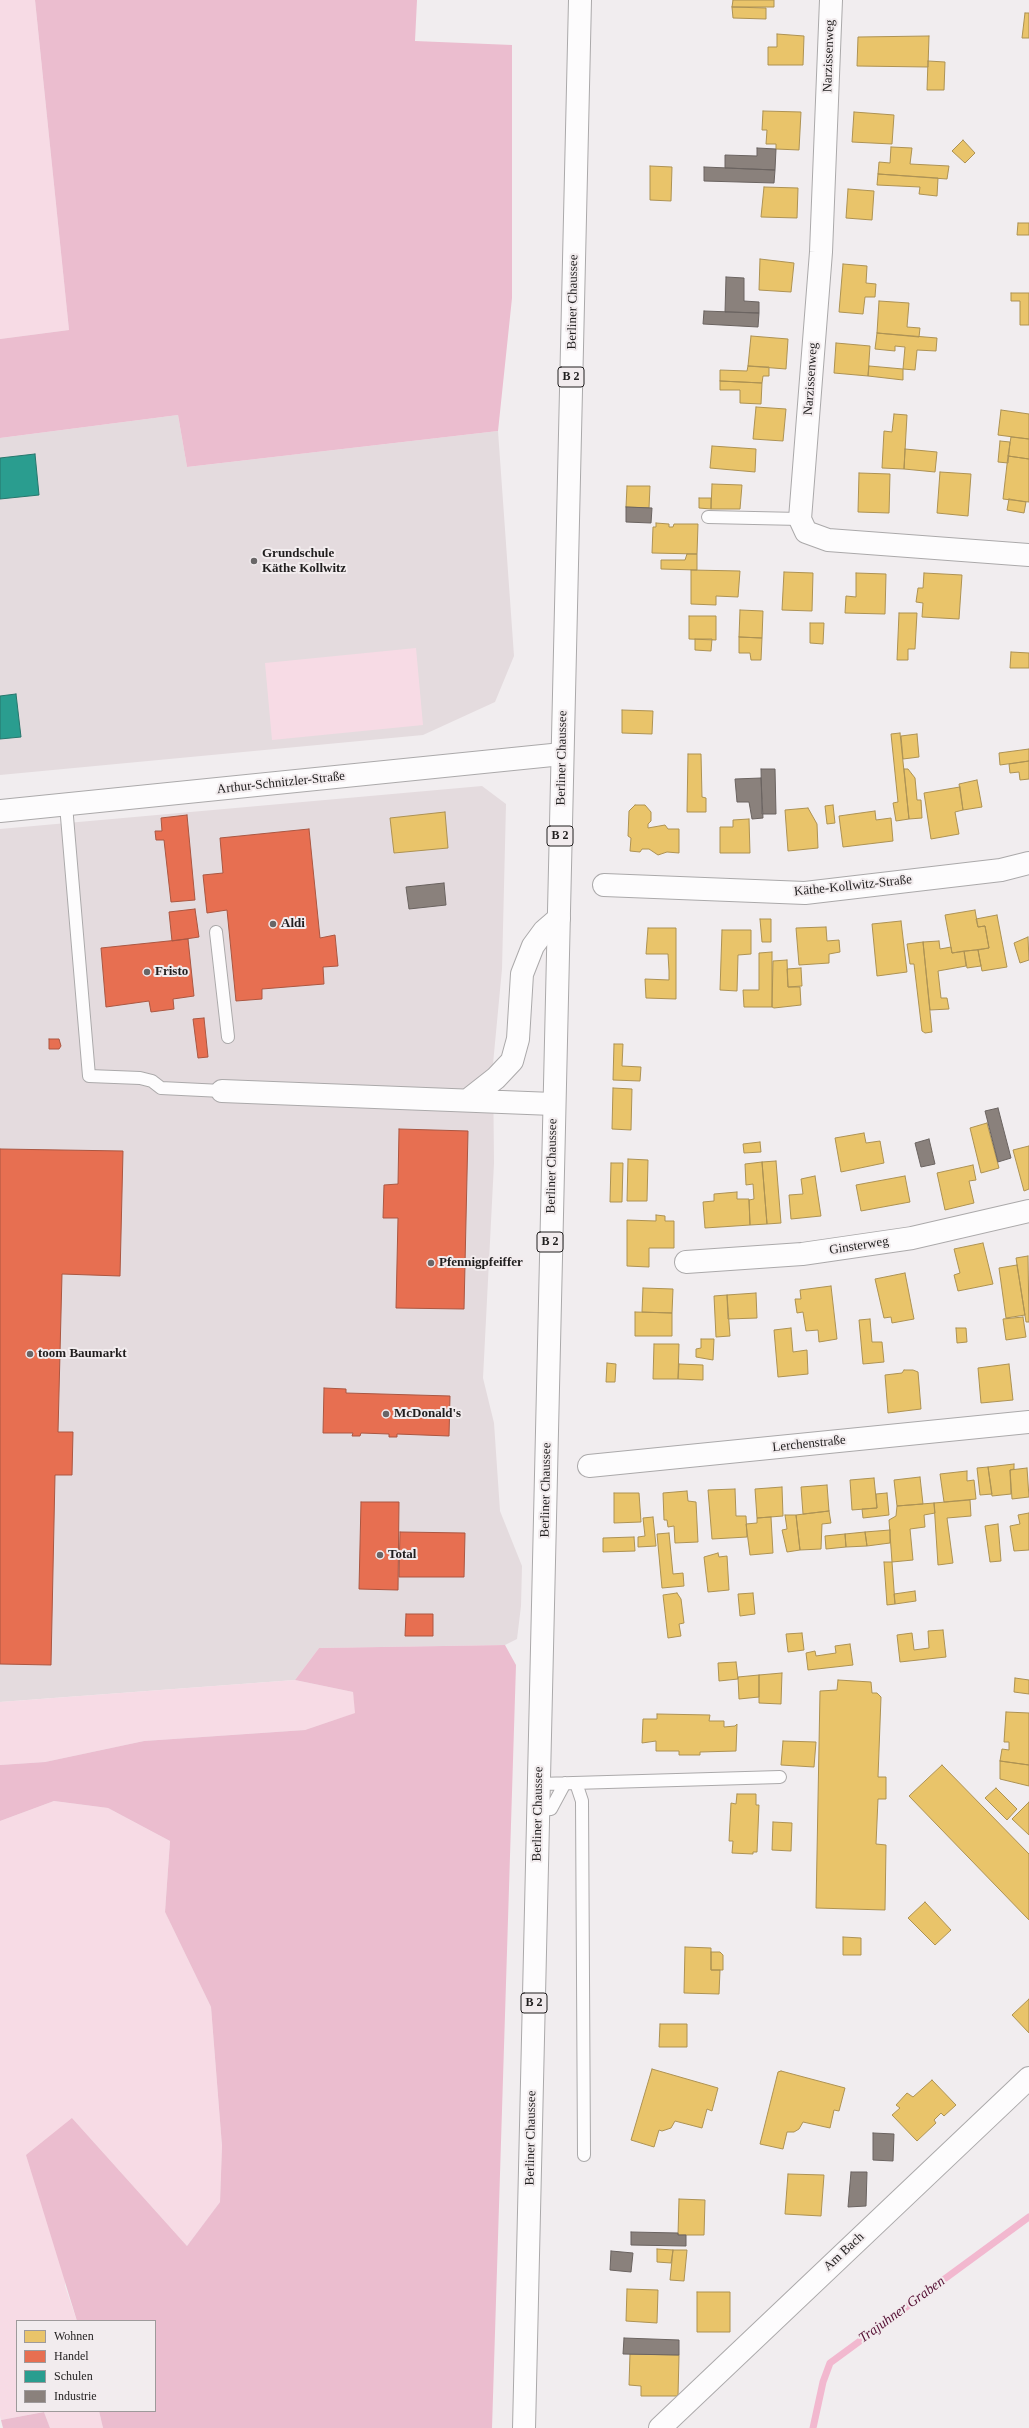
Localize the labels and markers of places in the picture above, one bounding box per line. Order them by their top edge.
place label: Grundschule Käthe Kollwitz [262,546,346,577]
marker: Grundschule Käthe Kollwitz [249,556,259,566]
place label: Aldi [281,916,305,932]
marker: Aldi [268,919,278,929]
place label: Fristo [155,964,188,980]
marker: Fristo [142,967,152,977]
place label: Pfennigpfeiffer [439,1255,523,1271]
marker: Pfennigpfeiffer [426,1258,436,1268]
place label: toom Baumarkt [38,1346,126,1362]
marker: toom Baumarkt [25,1349,35,1359]
place label: McDonald's [394,1406,461,1422]
marker: McDonald's [381,1409,391,1419]
place label: Total [388,1547,416,1563]
marker: Total [375,1550,385,1560]

